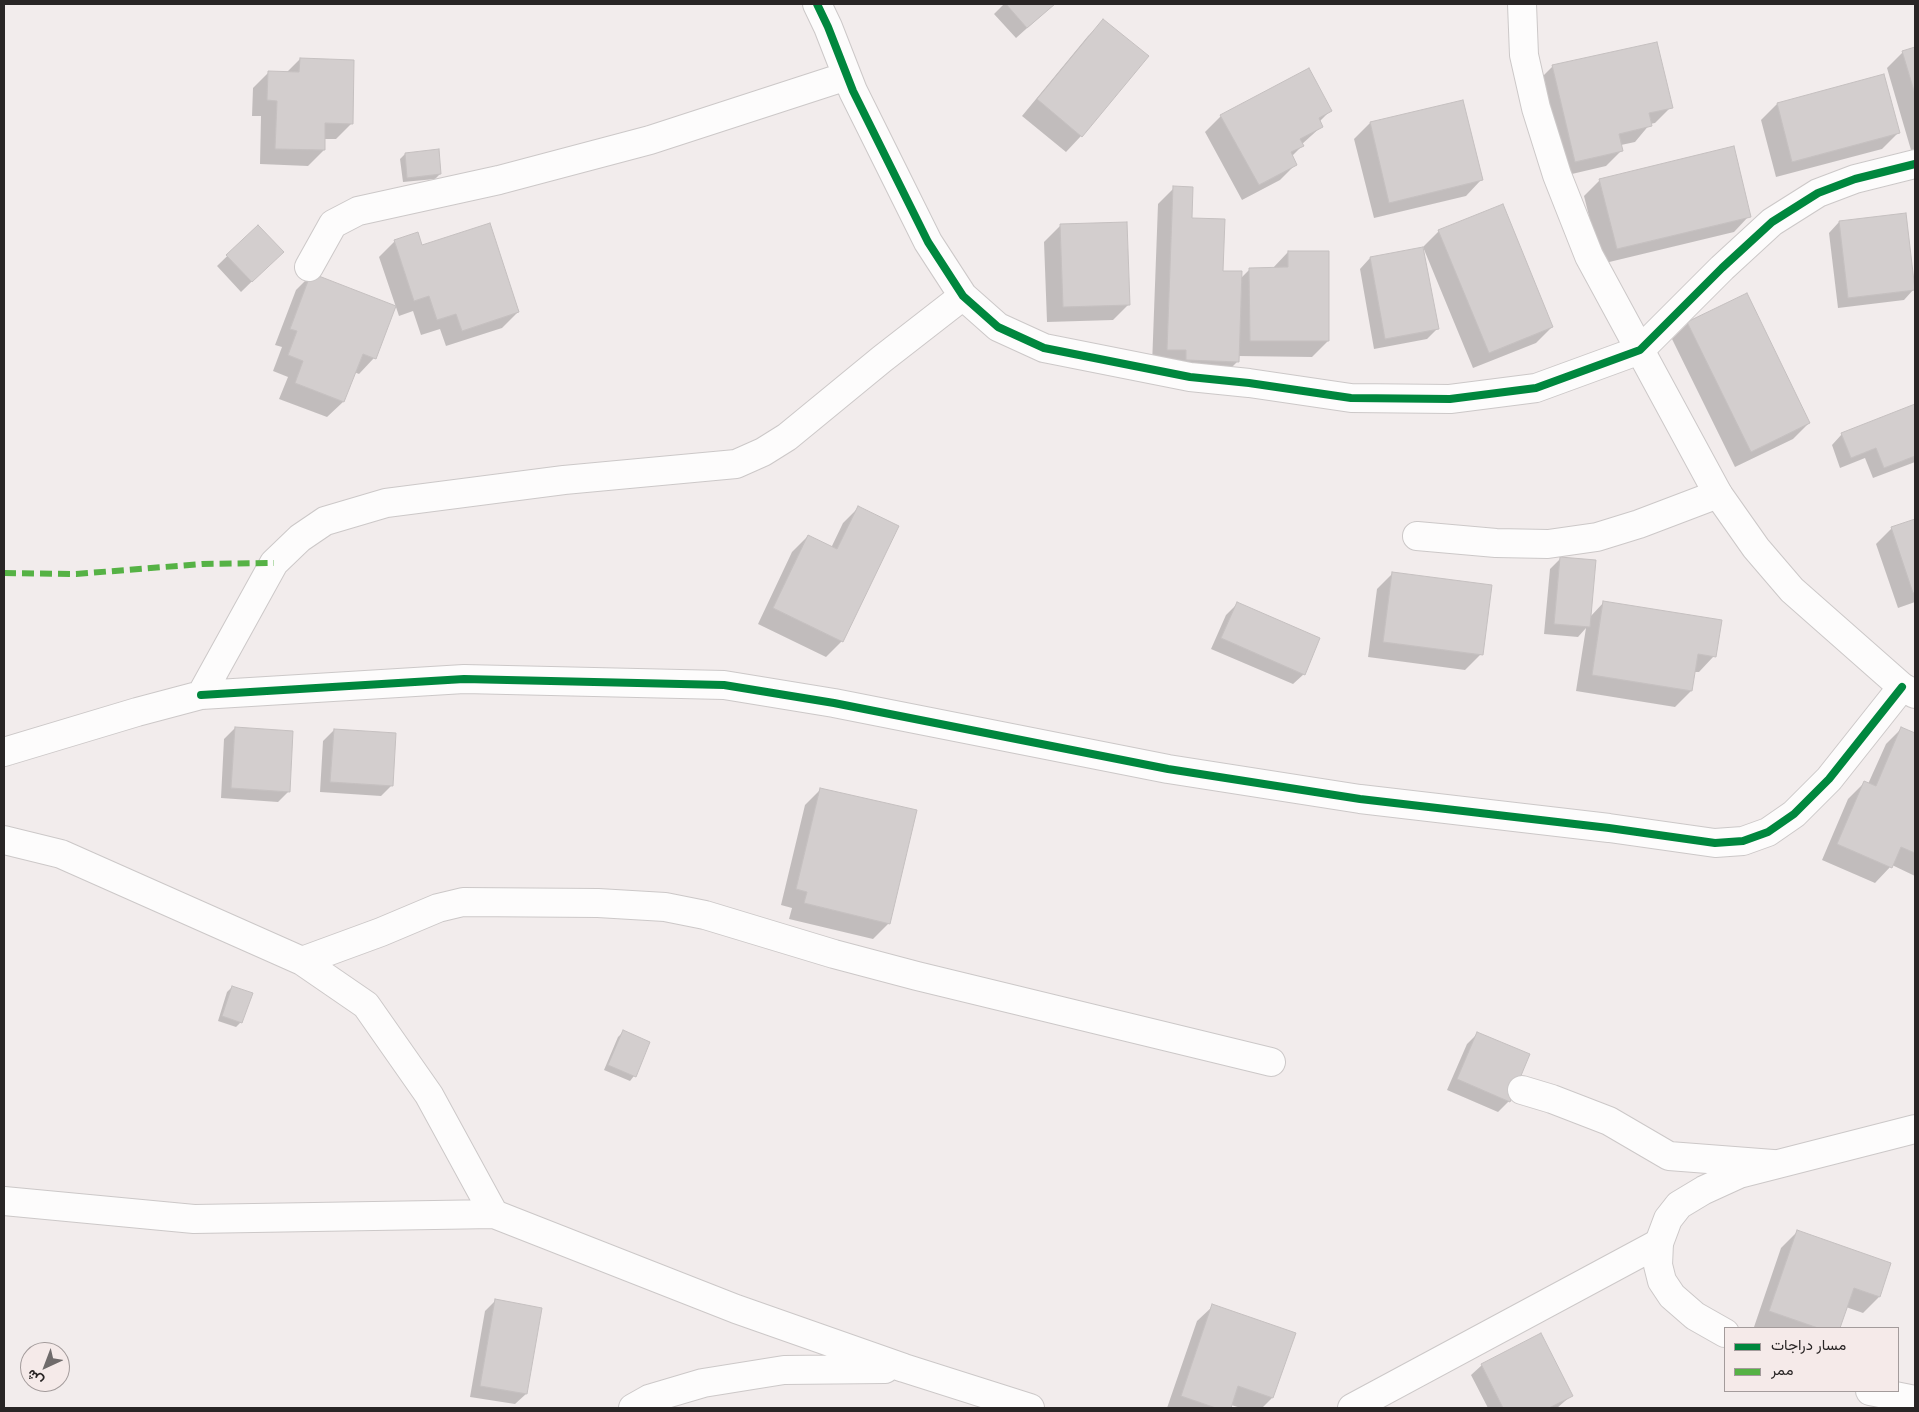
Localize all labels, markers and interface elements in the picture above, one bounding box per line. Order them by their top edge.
legend [1724,1327,1899,1392]
text: مسار دراجات [1771,1336,1846,1354]
north arrow [20,1342,70,1392]
text: ممر [1771,1361,1793,1379]
text: ش [23,1366,47,1390]

